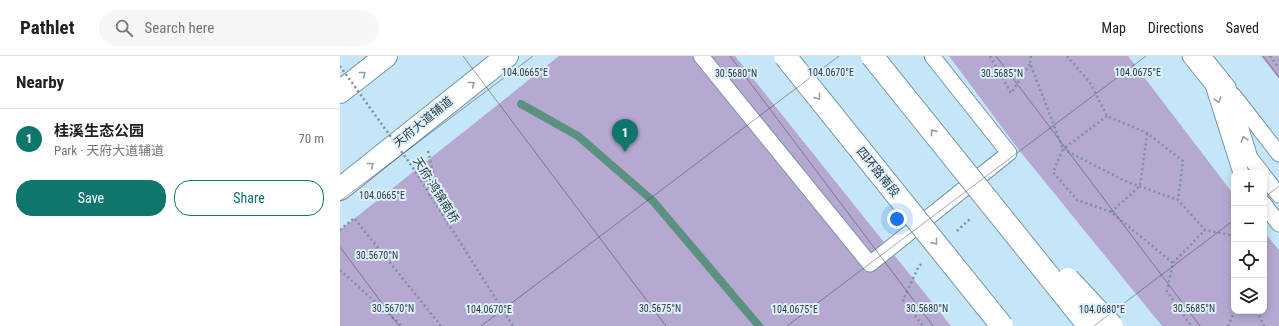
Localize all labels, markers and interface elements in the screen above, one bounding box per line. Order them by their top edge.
search box [99,10,379,46]
text: Pathlet [20,16,75,39]
icon: search [113,17,135,39]
text: Search here [145,19,214,37]
text: Map [1102,20,1126,36]
text: Directions [1148,20,1204,36]
text: Saved [1226,20,1259,36]
text: 104.0665°E [502,67,548,78]
text: 104.0670°E [808,67,854,78]
text: 104.0675°E [1115,67,1161,78]
text: 30.5680°N [715,68,757,79]
text: 30.5685°N [981,68,1023,79]
text: Nearby [16,72,64,92]
one-way arrow [358,72,365,79]
one-way arrow [468,81,475,88]
one-way arrow [813,93,820,100]
street label: 天府大道辅道 [391,94,455,150]
one-way arrow [1213,97,1222,104]
pin: 1 [612,119,638,152]
text: 桂溪生态公园 [54,122,144,140]
one-way arrow [931,129,938,136]
text: 1 [26,131,32,146]
text: 70 m [298,131,324,146]
one-way arrow [1240,136,1249,143]
text: Park · 天府大道辅道 [54,143,164,158]
street label: 四环路南段 [854,144,902,200]
street label: 天府·鸿锦南桥 [410,155,462,225]
one-way arrow [366,162,373,169]
map controls [1231,170,1267,314]
button: + [1231,170,1267,206]
button: Save [16,180,166,216]
button: Share [174,180,324,216]
text: 104.0665°E [359,190,405,201]
button: − [1231,206,1267,242]
your location [887,209,907,229]
one-way arrow [930,238,937,245]
button: locate [1231,242,1267,278]
text: 30.5670°N [356,250,398,261]
button: layers [1231,278,1267,314]
text: 30.5670°N [372,303,414,314]
text: 30.5675°N [639,303,681,314]
text: 30.5680°N [906,303,948,314]
text: 30.5685°N [1173,303,1215,314]
text: 104.0670°E [466,304,512,315]
text: 104.0675°E [772,304,818,315]
text: 104.0680°E [1079,304,1125,315]

